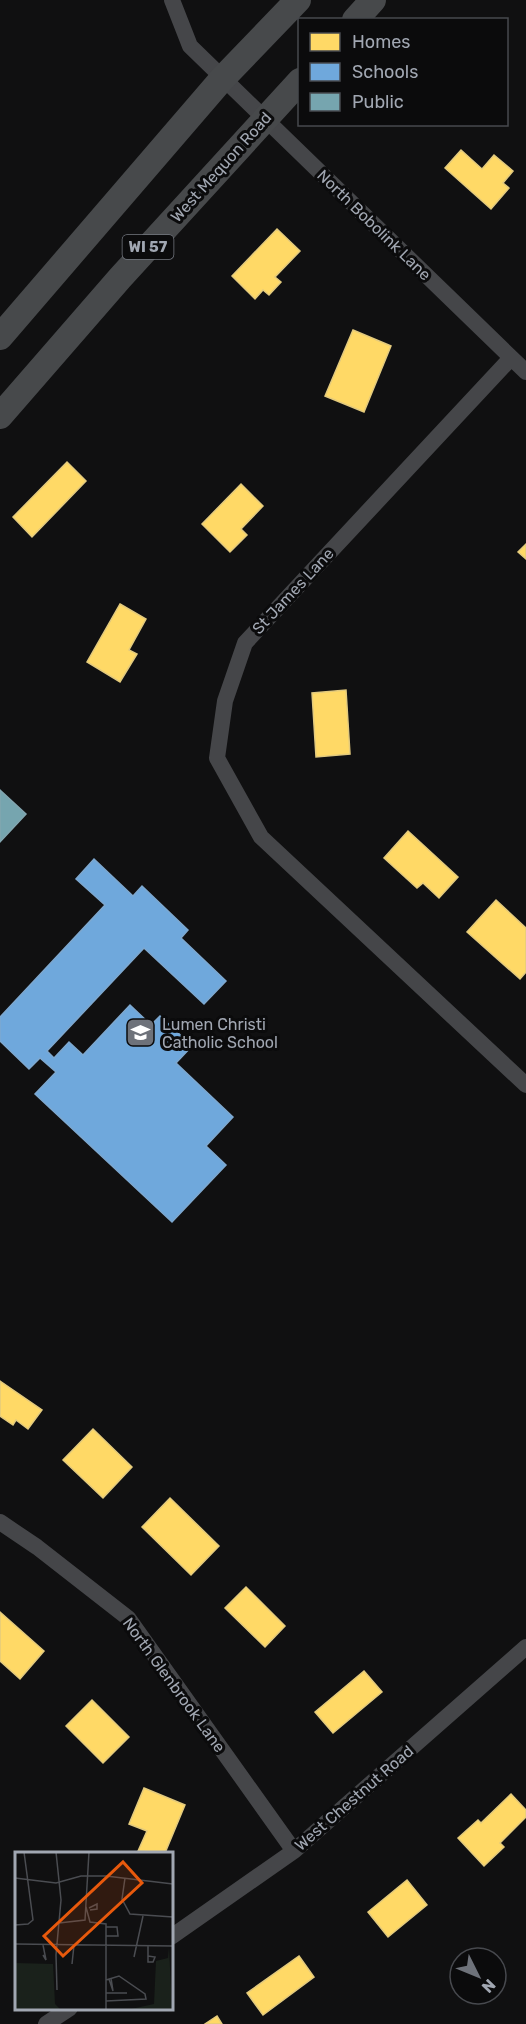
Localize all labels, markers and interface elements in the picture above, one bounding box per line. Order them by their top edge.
legend [298,18,508,126]
text: Homes [352,31,410,53]
text: Schools [352,61,418,83]
text: Public [352,91,404,113]
street label: West Mequon Road [167,108,275,226]
street label: North Bobolink Lane [313,166,435,284]
road number: WI 57 [122,235,174,259]
street label: St James Lane [248,544,338,638]
place label: Lumen Christi Catholic School [162,1015,278,1052]
school or university icon: Lumen Christi Catholic School [125,1017,157,1049]
street label: North Glenbrook Lane [119,1614,229,1756]
street label: West Chestnut Road [291,1741,417,1855]
inset map [15,1852,172,2009]
north arrow [448,1946,508,2006]
text: N [478,1975,499,1997]

